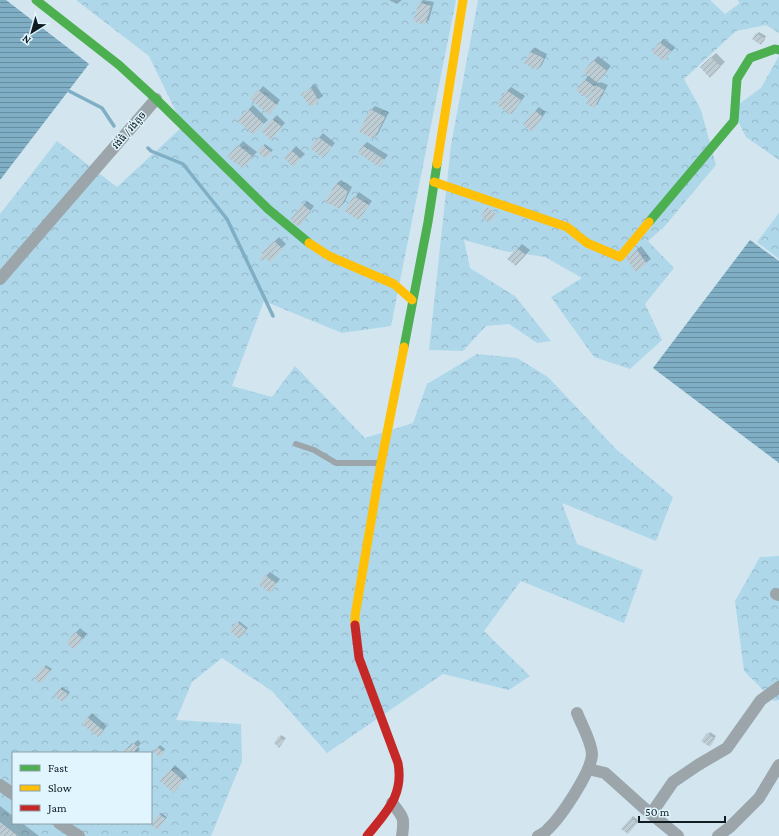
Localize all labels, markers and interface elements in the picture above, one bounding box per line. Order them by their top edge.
north arrow [12,12,52,52]
text: N [19,33,33,47]
street label: វង់ធំ / វង់តូច [109,109,149,152]
legend [12,752,152,824]
text: Fast [48,761,69,775]
text: Slow [48,781,72,795]
scale bar [639,798,725,824]
text: Jam [47,801,67,815]
text: 50 m [645,805,670,819]

